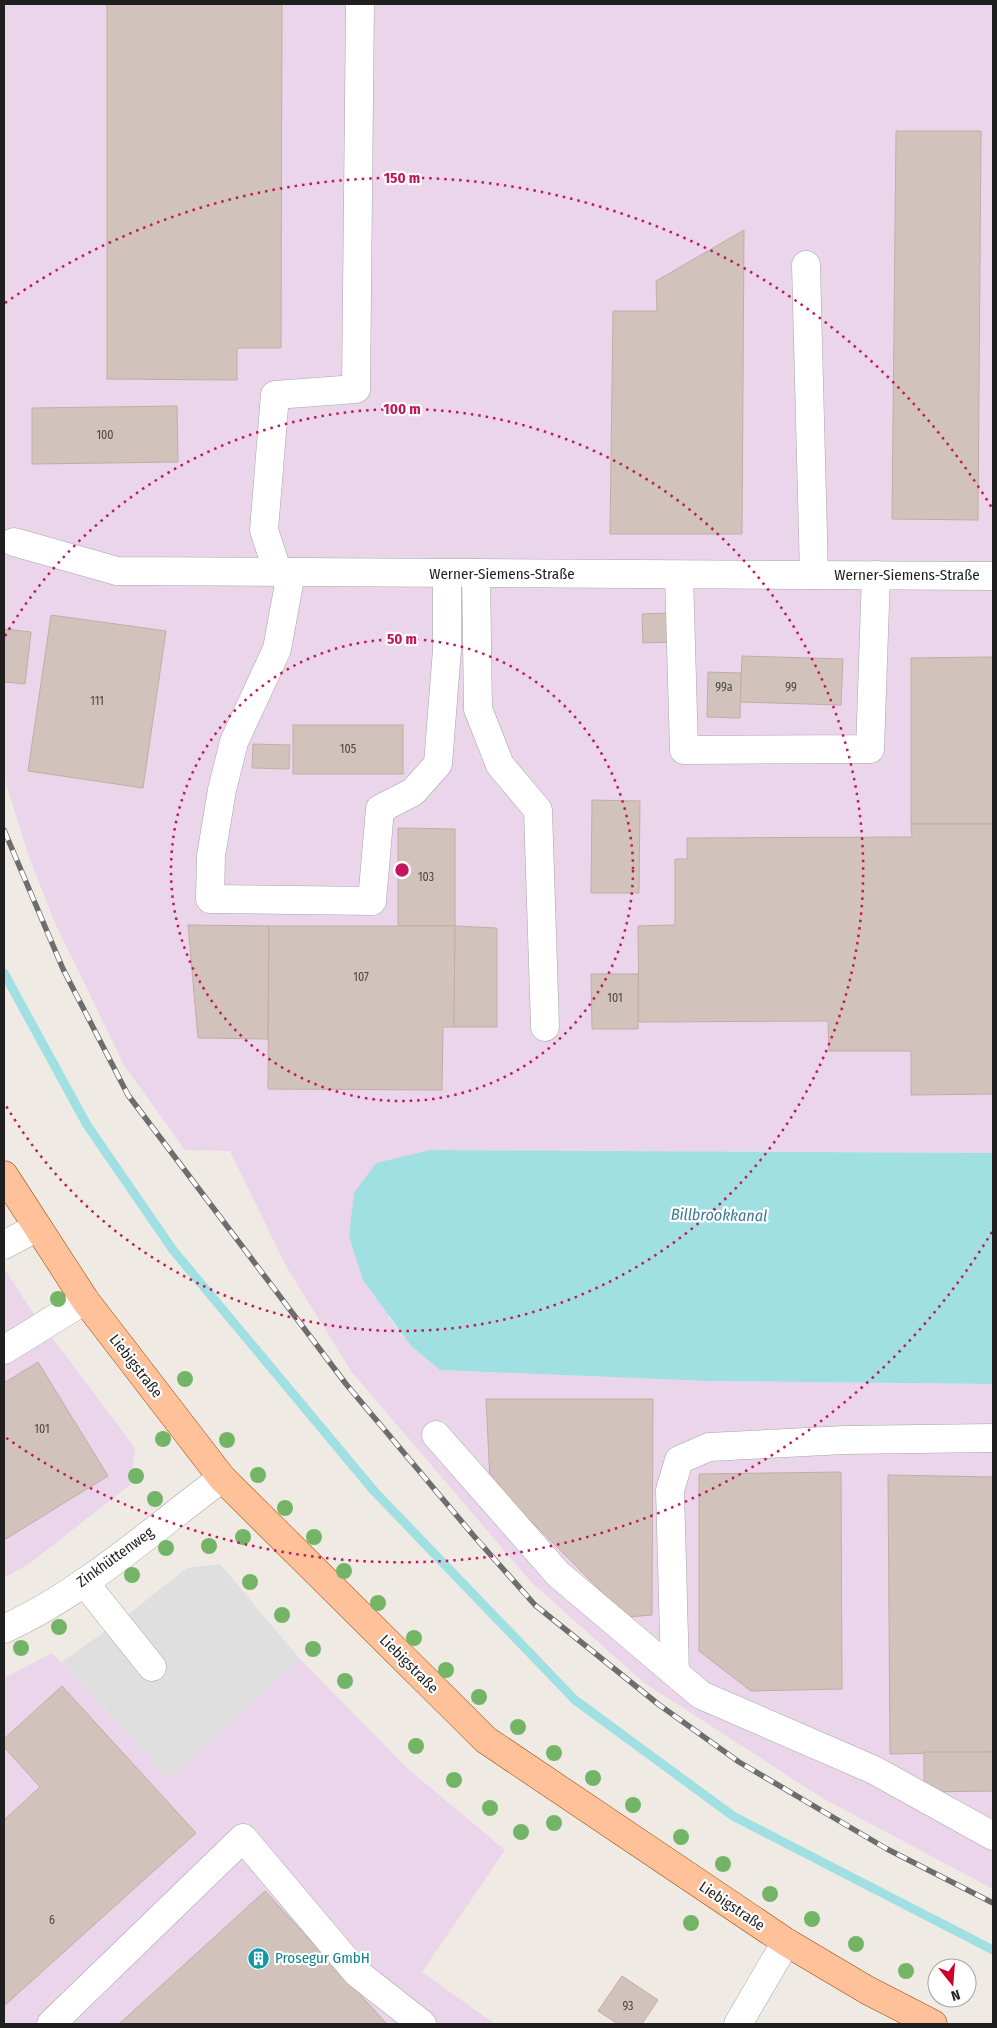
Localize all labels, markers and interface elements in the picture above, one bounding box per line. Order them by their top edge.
text: 150 m [384,169,420,187]
text: 100 m [383,400,421,418]
house number: 100 [96,428,114,442]
street label: Werner-Siemens-Straße [429,565,575,583]
street label: Werner-Siemens-Straße [834,566,980,584]
text: 50 m [387,630,417,648]
house number: 99a [715,680,733,694]
house number: 99 [785,680,797,694]
house number: 111 [90,694,104,708]
house number: 105 [340,742,357,756]
centre of rings [393,861,411,879]
house number: 103 [418,870,434,884]
house number: 107 [353,970,369,984]
house number: 101 [607,991,623,1005]
water label: Billbrookkanal [671,1205,767,1225]
street label: Liebigstraße [106,1331,166,1401]
house number: 101 [34,1422,50,1436]
street label: Zinkhüttenweg [73,1523,157,1591]
street label: Liebigstraße [376,1631,442,1697]
street label: Liebigstraße [696,1877,768,1935]
house number: 6 [49,1913,55,1927]
building icon: Prosegur GmbH [247,1946,271,1970]
place label: Prosegur GmbH [275,1949,370,1967]
north arrow [927,1958,977,2008]
text: N [949,1986,962,2004]
house number: 93 [622,1999,634,2013]

